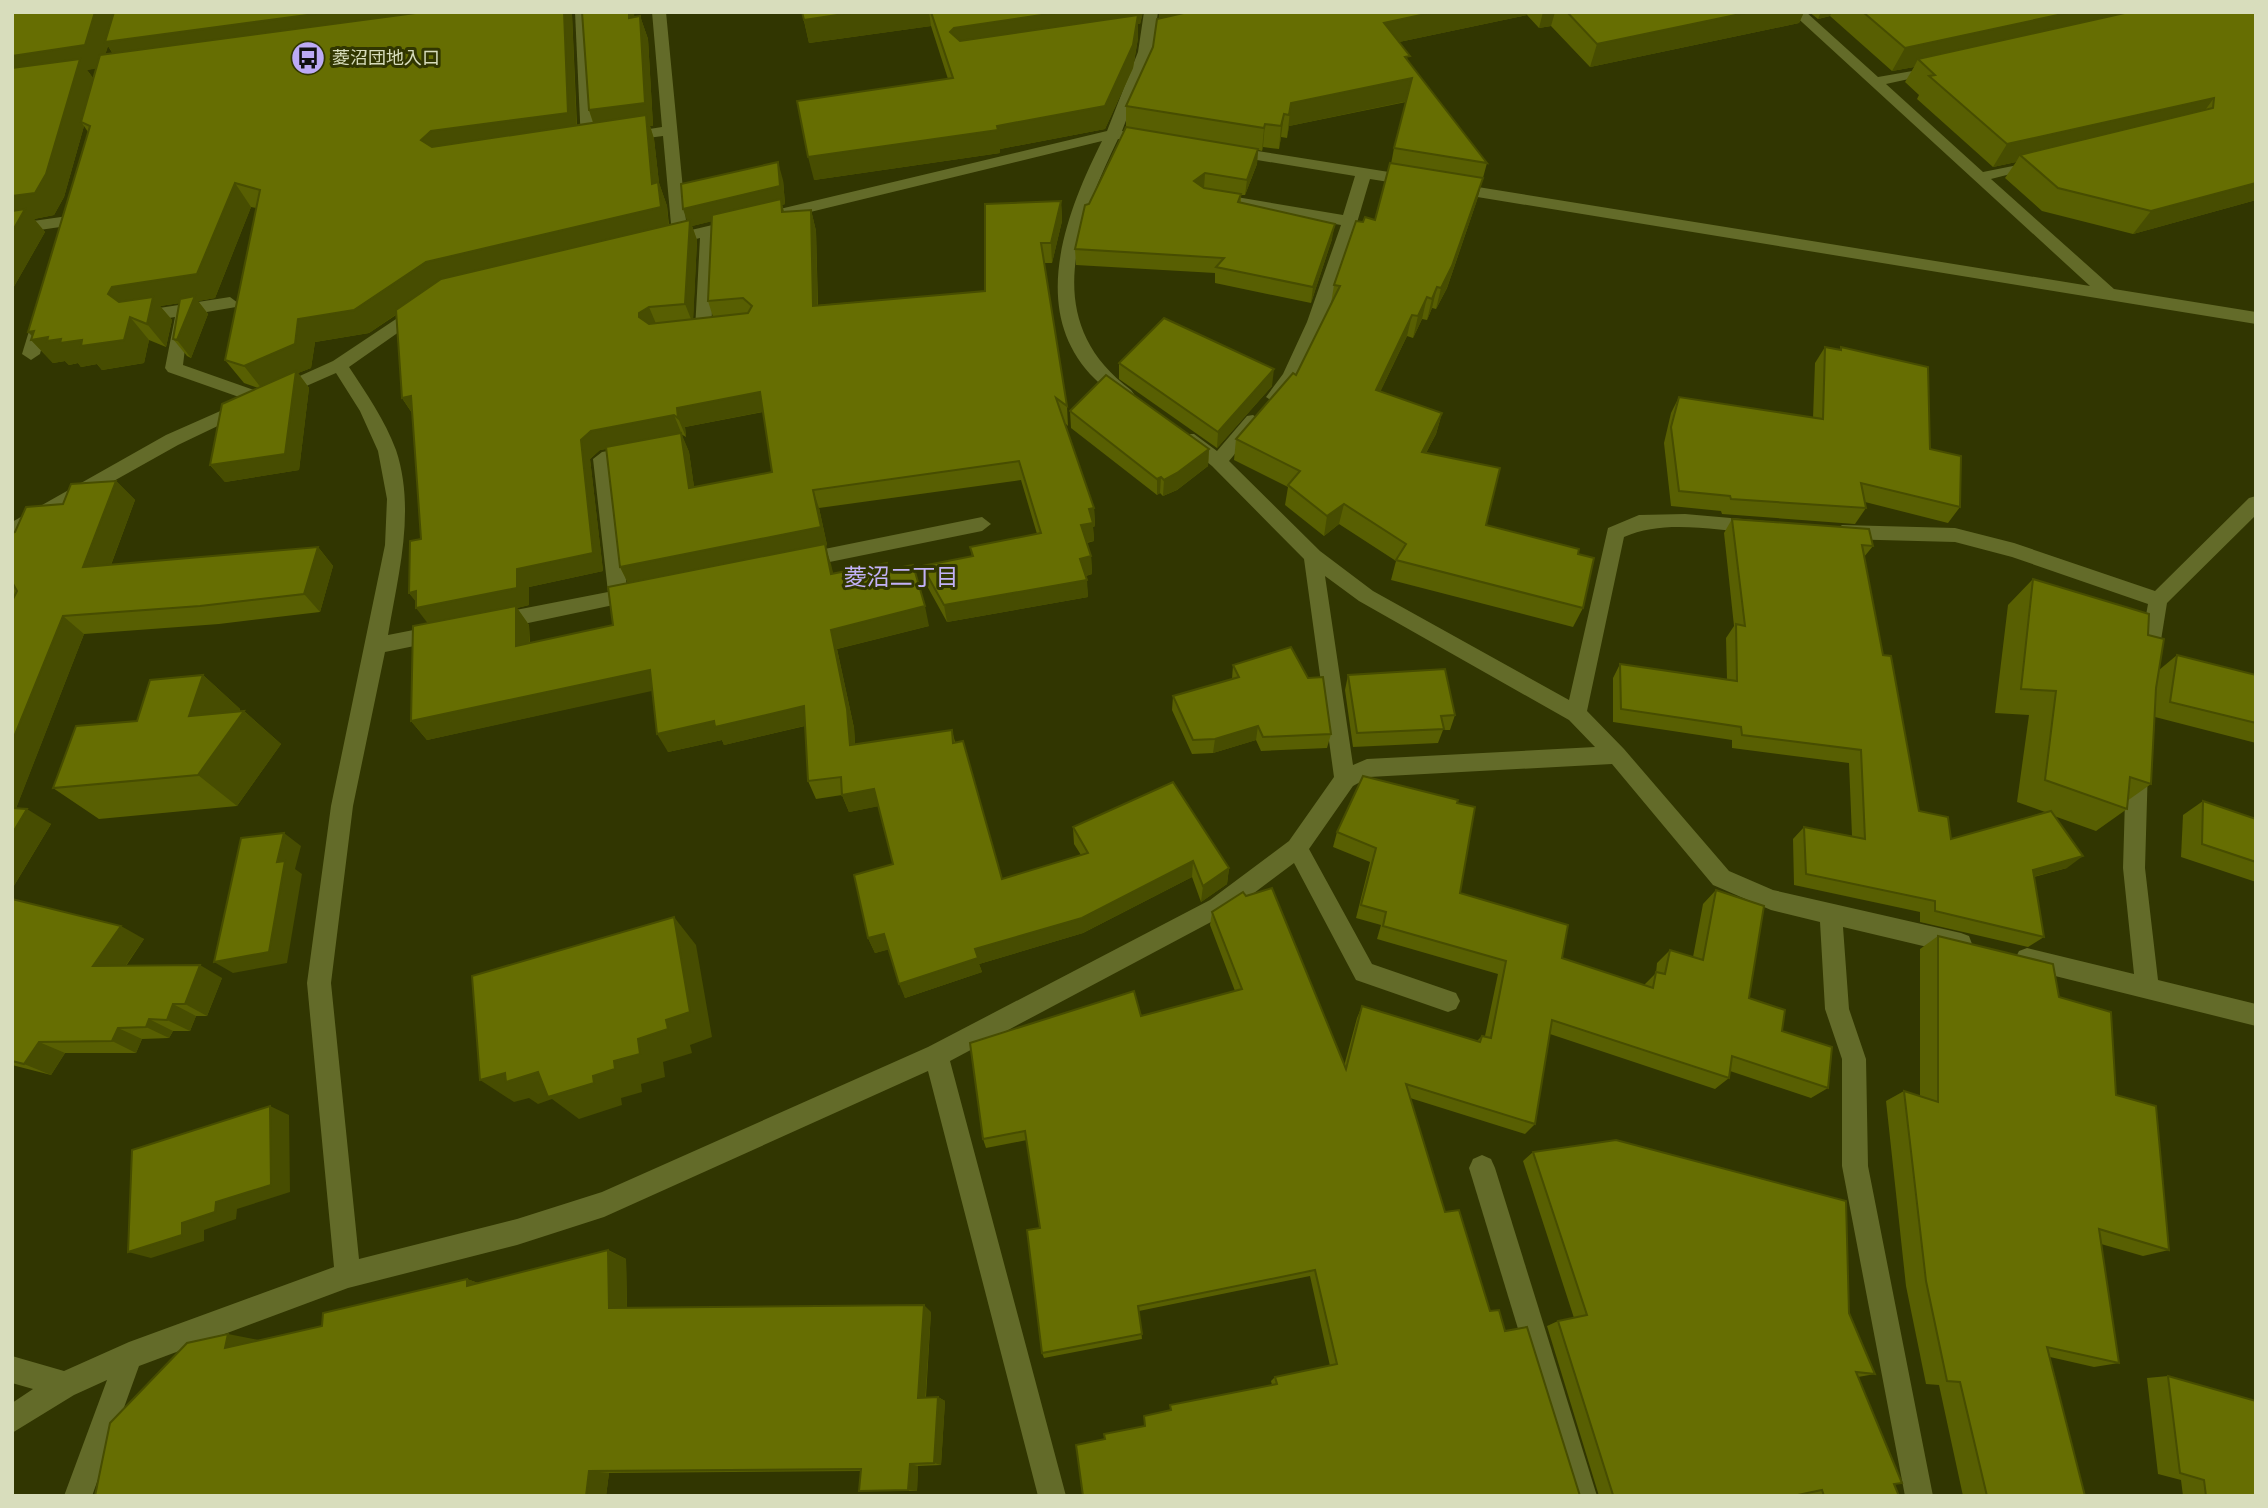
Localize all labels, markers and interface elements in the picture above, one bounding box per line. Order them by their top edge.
bus stop icon: 菱沼団地入口 [289,39,327,77]
place label: 菱沼団地入口 [332,47,440,69]
district label: 菱沼二丁目 [844,563,959,591]

